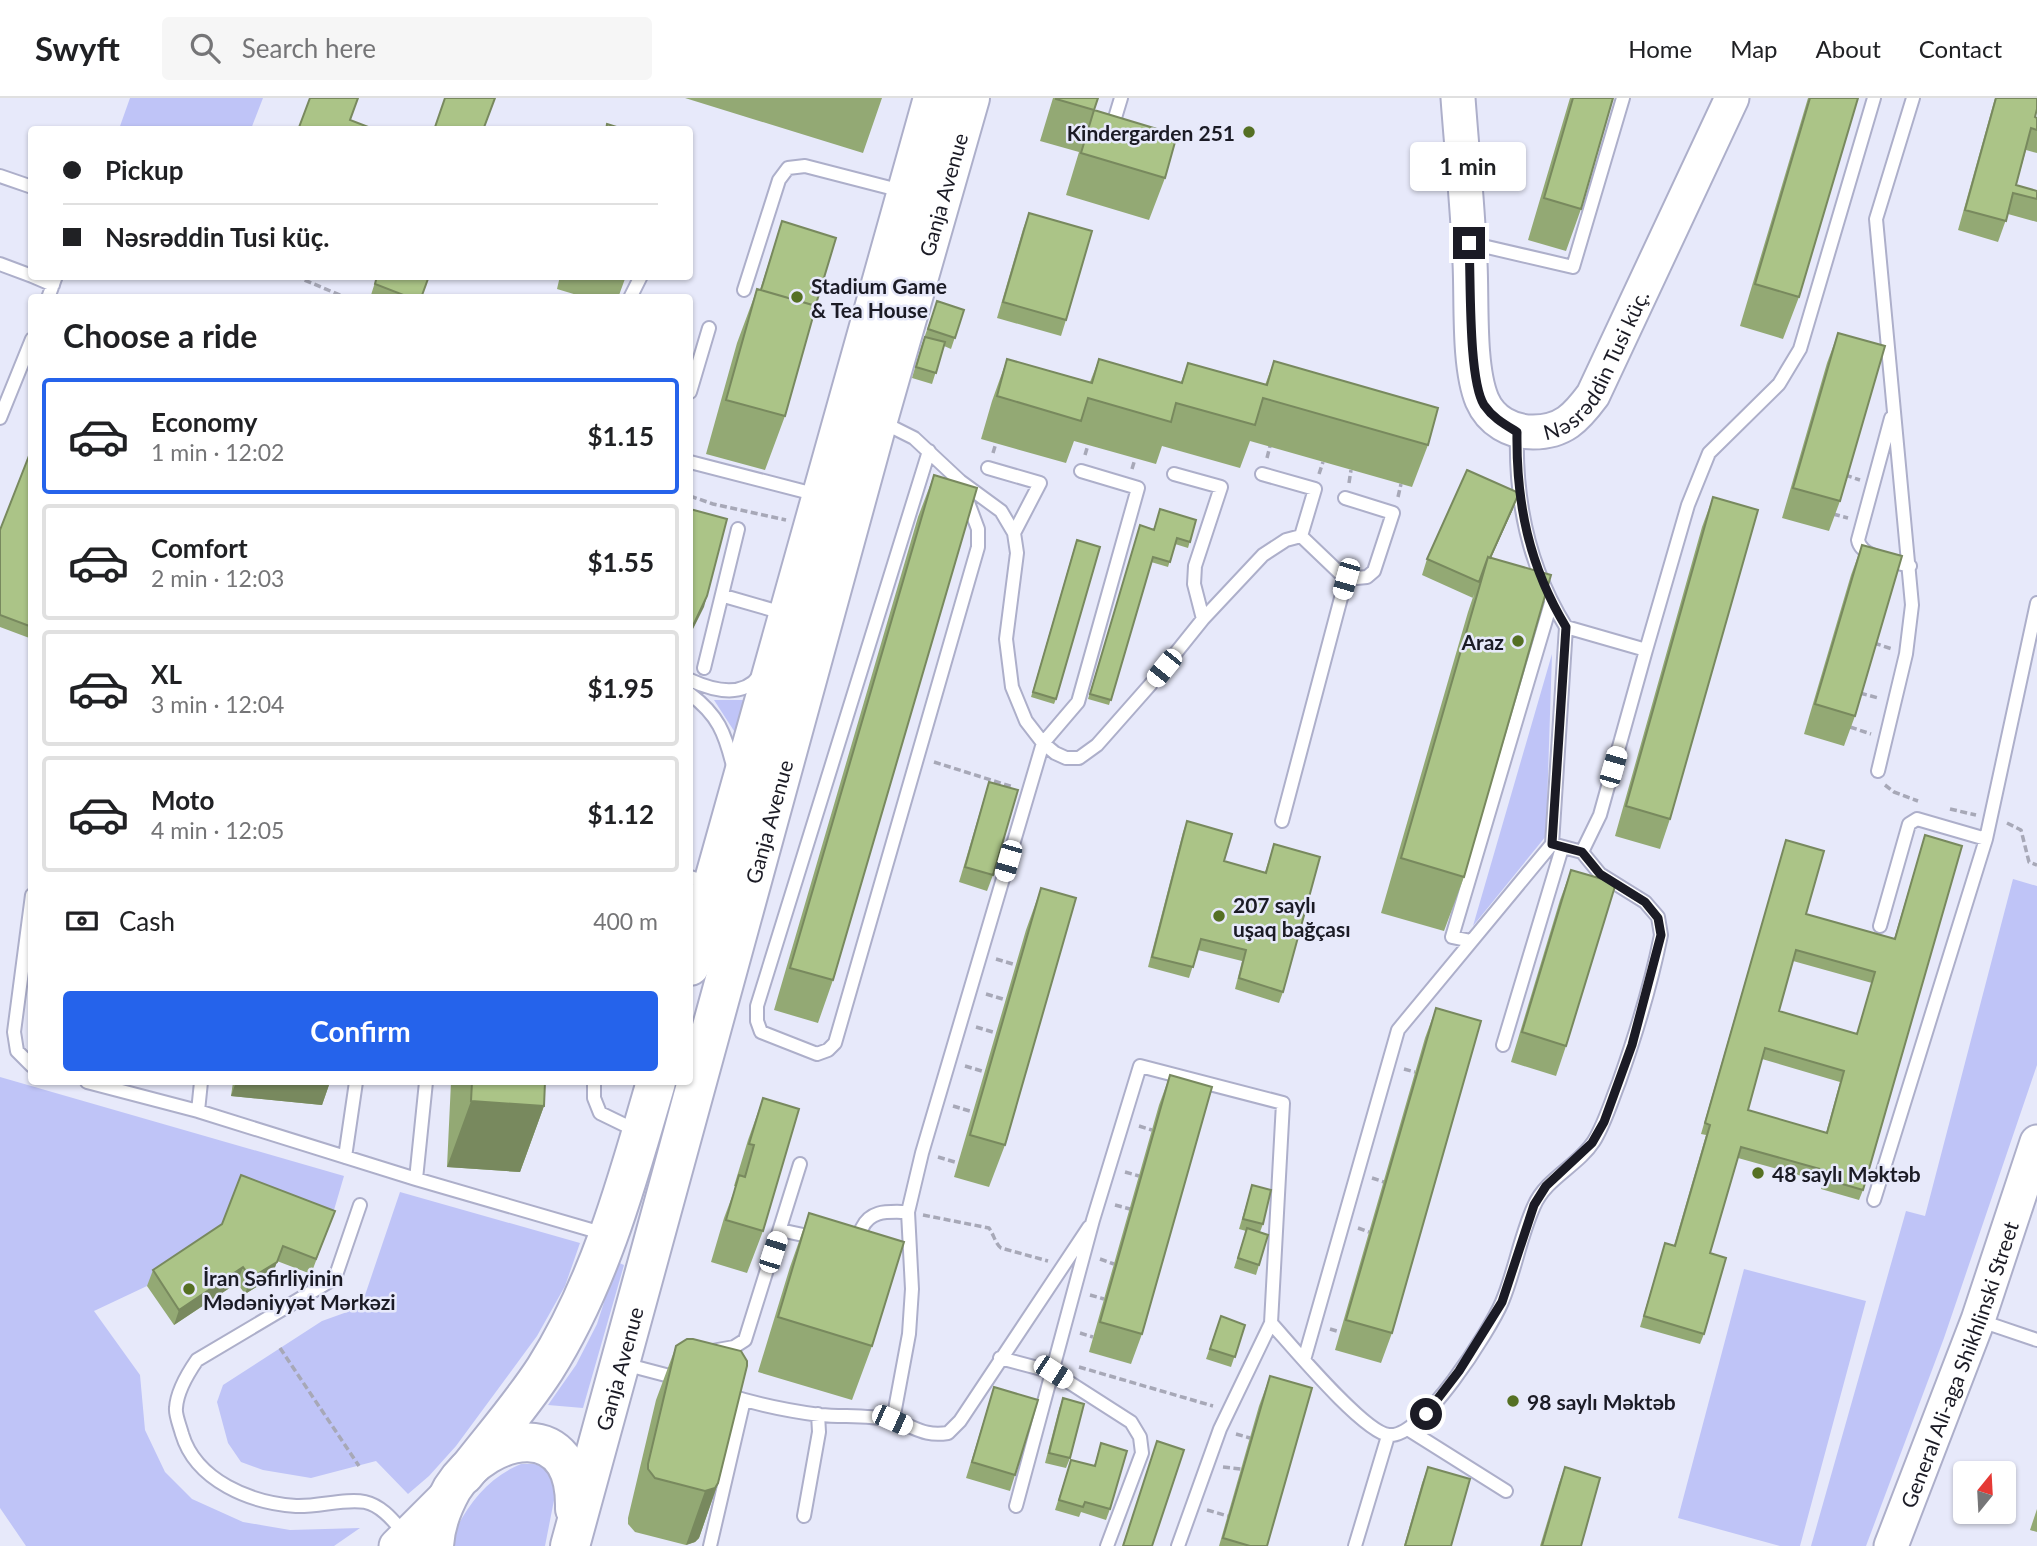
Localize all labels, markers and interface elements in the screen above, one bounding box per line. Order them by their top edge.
search box [162,17,652,80]
text: Swyft [35,28,120,68]
icon: search [186,29,224,67]
text: Search here [242,32,376,64]
text: Home [1628,34,1692,63]
text: Map [1730,34,1778,63]
text: About [1816,34,1881,63]
text: Contact [1919,34,2002,63]
place label: Kindergarden 251 [1067,120,1235,145]
marker: Kindergarden 251 [1241,124,1257,140]
street label: Ganja Avenue [913,130,972,259]
callout: 1 min [1411,142,1527,190]
text: 1 min [1439,152,1497,180]
text: Pickup [105,154,184,186]
text: Nəsrəddin Tusi küç. [105,221,329,253]
route end [1453,227,1485,259]
place label: Stadium Game & Tea House [811,273,947,322]
street label: Nəsrəddin Tusi küç. [1540,286,1653,444]
marker: Stadium Game & Tea House [789,289,805,305]
text: Choose a ride [63,316,257,355]
icon: car [67,405,130,468]
text: Economy [151,406,257,438]
text: $1.15 [588,420,654,452]
text: 1 min · 12:02 [151,438,284,466]
icon: car [67,531,130,594]
text: Comfort [151,532,248,564]
text: $1.55 [588,546,654,578]
car [1331,556,1362,602]
text: 2 min · 12:03 [151,564,284,592]
place label: Araz [1460,629,1504,654]
marker: Araz [1510,633,1526,649]
car [1143,645,1186,691]
icon: car [67,657,130,720]
text: XL [151,658,182,690]
text: $1.95 [588,672,654,704]
text: 3 min · 12:04 [151,690,284,718]
car [1598,744,1629,790]
street label: Ganja Avenue [739,757,797,886]
icon: car [67,783,130,846]
text: Moto [151,784,214,816]
text: $1.12 [588,798,654,830]
text: 4 min · 12:05 [151,816,284,844]
car [993,838,1024,884]
place label: 207 saylı uşaq bağçası [1233,892,1351,941]
icon: cash [63,902,101,940]
text: Cash [119,905,175,937]
text: 400 m [593,907,658,935]
marker: 207 saylı uşaq bağçası [1211,908,1227,924]
button: Confirm [63,991,658,1071]
place label: 48 saylı Məktəb [1772,1161,1921,1186]
marker: 48 saylı Məktəb [1750,1165,1766,1181]
street label: General Ali-aga Shikhlinski Street [1895,1217,2023,1511]
car [757,1229,790,1275]
place label: İran Səfirliyinin Mədəniyyət Mərkəzi [203,1265,396,1314]
marker: İran Səfirliyinin Mədəniyyət Mərkəzi [181,1281,197,1297]
street label: Ganja Avenue [590,1304,647,1433]
car [1030,1352,1077,1392]
place label: 98 saylı Məktəb [1527,1389,1676,1414]
marker: 98 saylı Məktəb [1505,1393,1521,1409]
route start [1410,1398,1442,1430]
car [869,1402,916,1438]
north arrow [1953,1461,2016,1524]
map controls [1953,1461,2016,1524]

